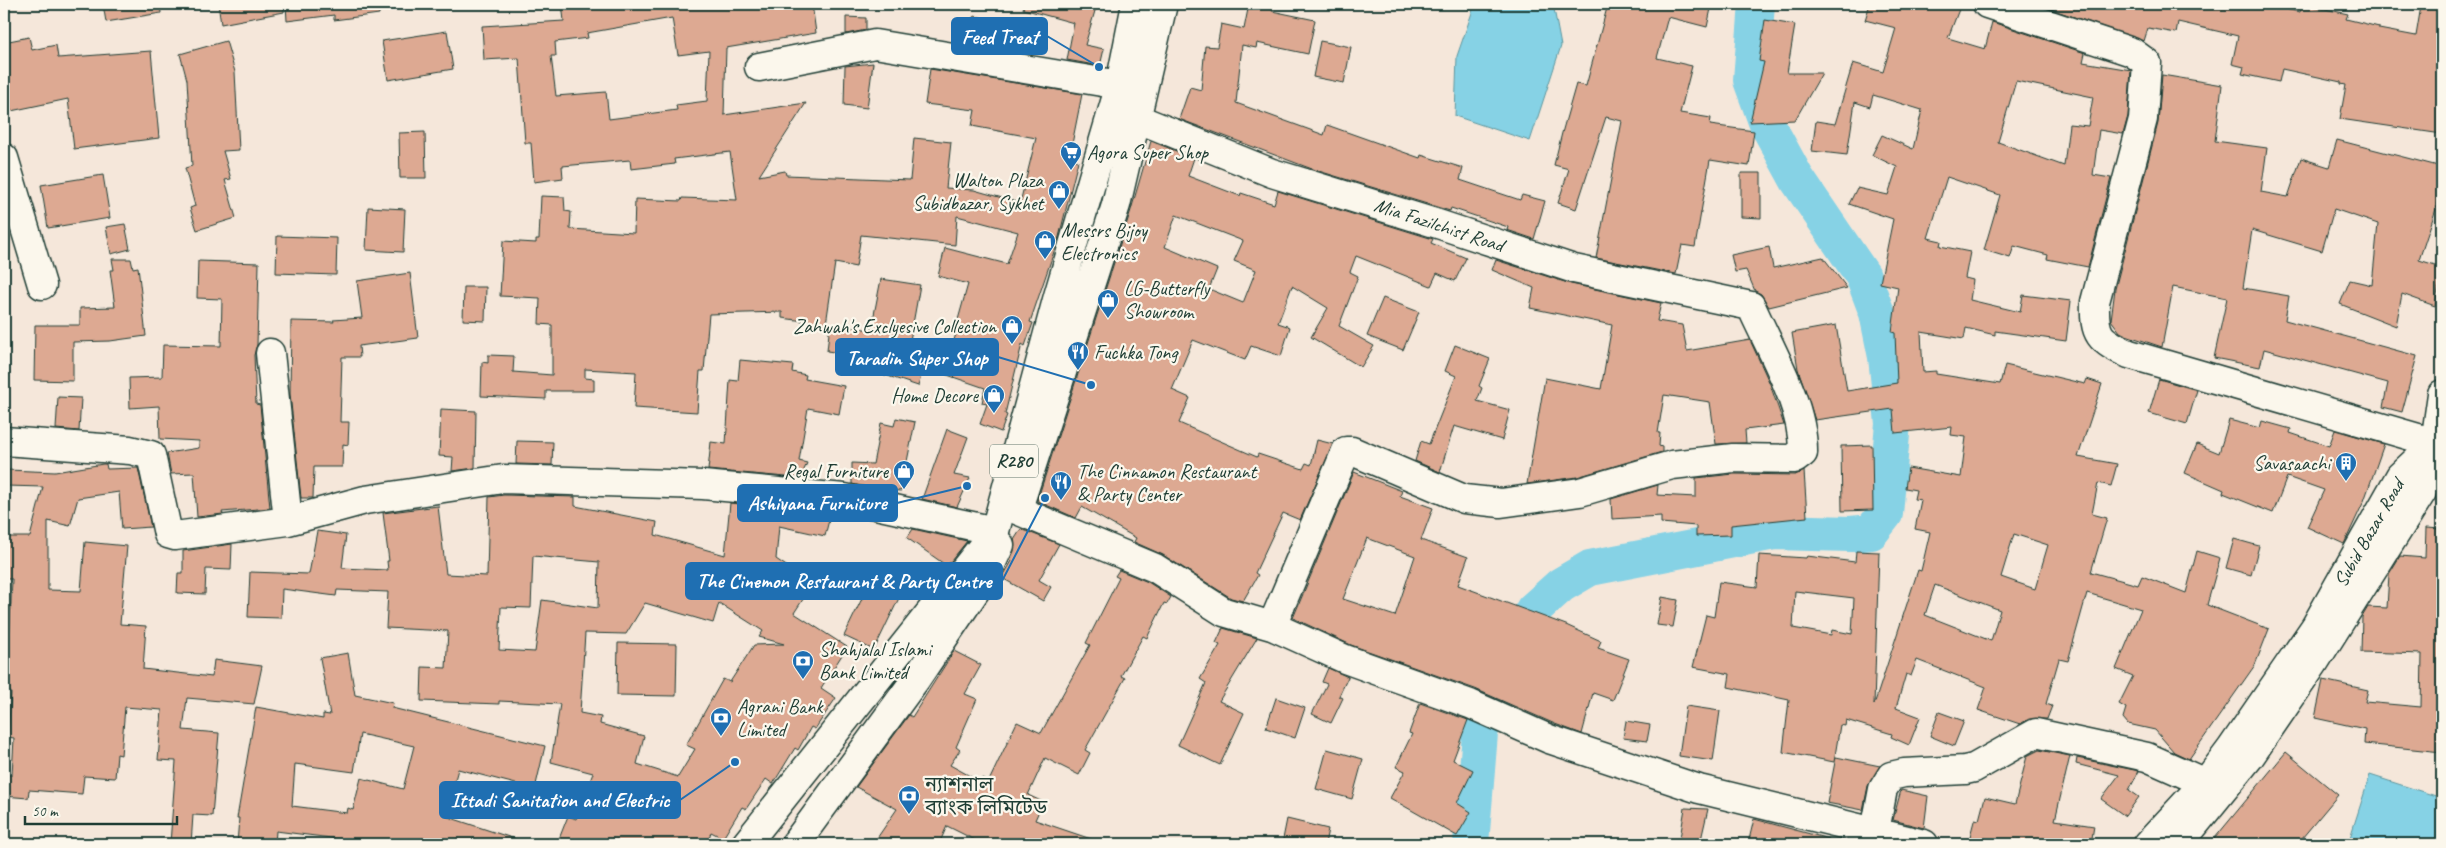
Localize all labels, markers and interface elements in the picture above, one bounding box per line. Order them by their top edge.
callout: Feed Treat [952,18,1047,54]
text: Feed Treat [962,24,1041,50]
supermarket icon: Agora Super Shop [1059,140,1083,171]
place label: Agora Super Shop [1087,140,1209,165]
place label: Walton Plaza Subidbazar, Sykhet [913,168,1045,216]
shop icon: Walton Plaza Subidbazar, Sykhet [1047,179,1071,210]
street label: Mia Fazilchist Road [1371,192,1510,259]
place label: Messrs Bijoy Electronics [1061,218,1149,266]
shop icon: Messrs Bijoy Electronics [1033,229,1057,260]
place label: LG-Butterfly Showroom [1124,276,1212,324]
shop icon: LG-Butterfly Showroom [1096,288,1120,319]
place label: Zahwah's Exclyesive Collection [793,314,997,339]
shop icon: Zahwah's Exclyesive Collection [1000,314,1024,345]
callout: Taradin Super Shop [836,339,998,375]
restaurant icon: Fuchka Tong [1066,340,1090,371]
place label: Fuchka Tong [1094,340,1179,365]
text: Taradin Super Shop [846,345,990,371]
place label: Home Decore [891,383,979,408]
shop icon: Home Decore [982,383,1006,414]
road number: R280 [990,444,1038,478]
place label: Savasaachi [2253,451,2332,476]
building icon: Savasaachi [2334,451,2358,482]
place label: Regal Furniture [784,459,889,484]
shop icon: Regal Furniture [892,459,916,490]
place label: The Cinnamon Restaurant & Party Center [1077,459,1259,507]
restaurant icon: The Cinnamon Restaurant & Party Center [1049,470,1073,501]
street label: Subid Bazar Road [2328,472,2411,591]
callout: Ashiyana Furniture [738,485,897,521]
text: Ashiyana Furniture [748,490,888,516]
callout: The Cinemon Restaurant & Party Centre [686,563,1002,599]
text: The Cinemon Restaurant & Party Centre [697,568,993,594]
place label: Shahjalal Islami Bank Limited [819,637,933,685]
bank icon: Shahjalal Islami Bank Limited [791,649,815,680]
place label: Agrani Bank Limited [737,694,824,742]
bank icon: Agrani Bank Limited [709,706,733,737]
place label: ন্যাশনাল ব্যাংক লিমিটেড [924,772,1048,820]
callout: Ittadi Sanitation and Electric [440,782,680,818]
bank icon: ন্যাশনাল ব্যাংক লিমিটেড [897,784,921,815]
text: Ittadi Sanitation and Electric [450,787,671,813]
scale bar [25,793,178,825]
text: 50 m [32,802,59,821]

